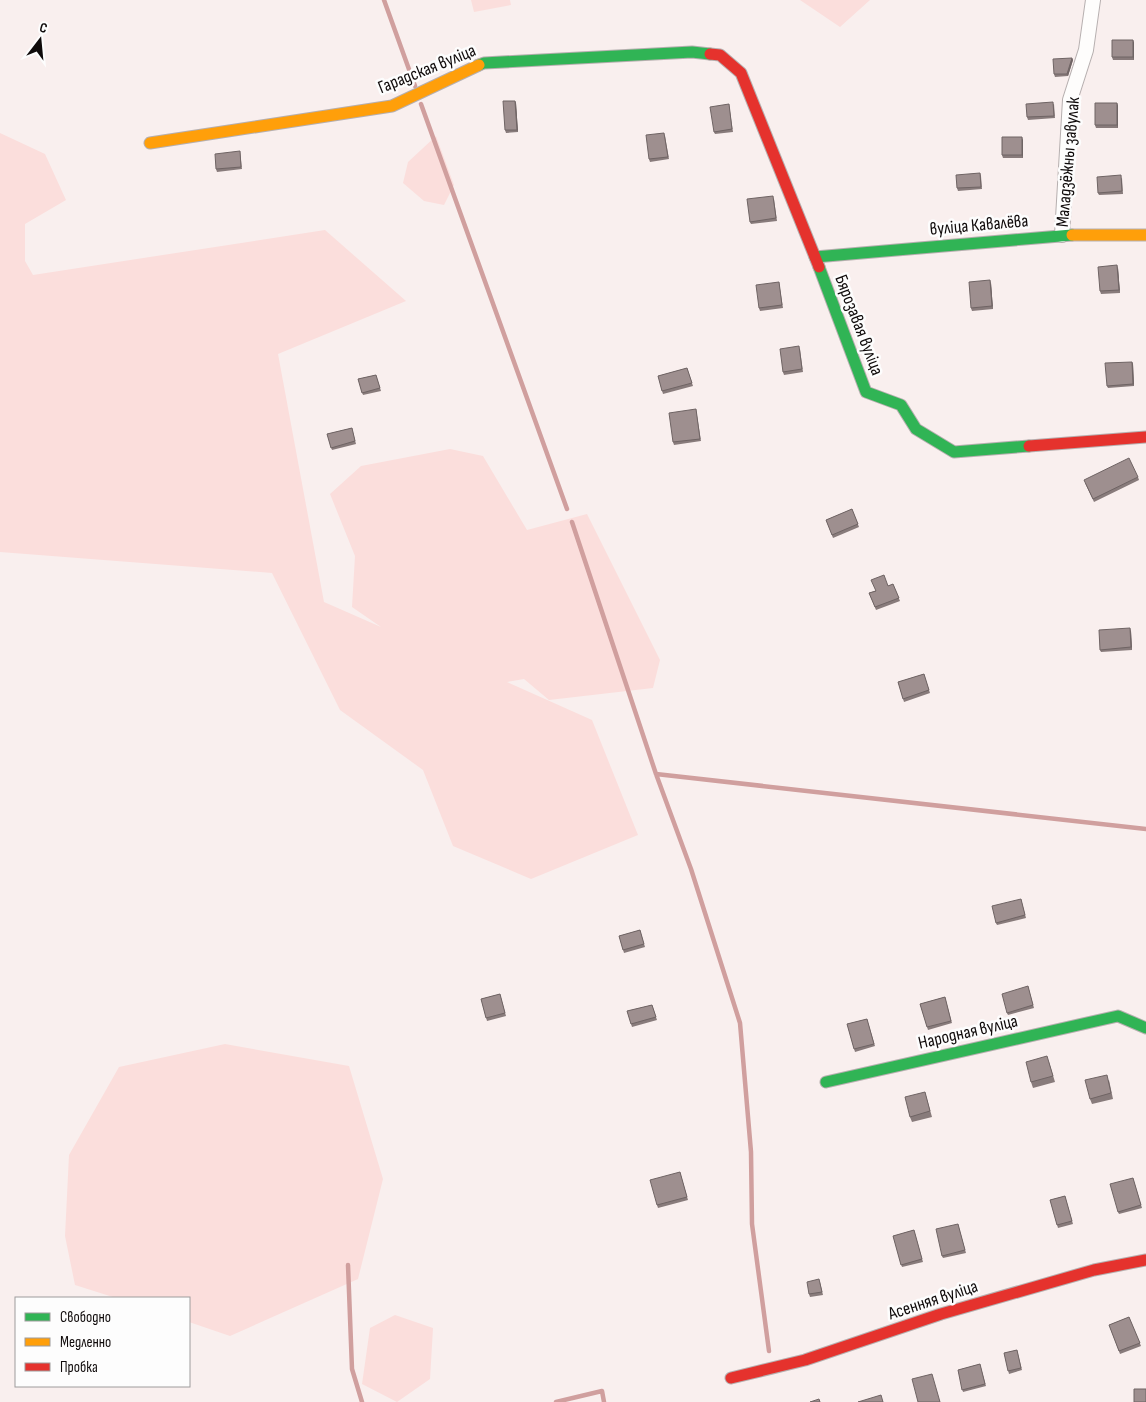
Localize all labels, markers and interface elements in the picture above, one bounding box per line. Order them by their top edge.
north arrow [15,15,65,65]
text: С [38,19,49,37]
street label: Гарадская вуліца [375,40,479,98]
street label: Маладзёжны завулак [1052,96,1084,228]
street label: вуліца Кавалёва [929,210,1029,240]
street label: Бярозавая вуліца [830,272,888,378]
street label: Народная вуліца [916,1010,1020,1054]
street label: Асенняя вуліца [885,1276,980,1325]
legend [15,1297,190,1387]
text: Свободно [60,1308,111,1327]
text: Медленно [60,1333,111,1352]
text: Пробка [60,1358,98,1377]

